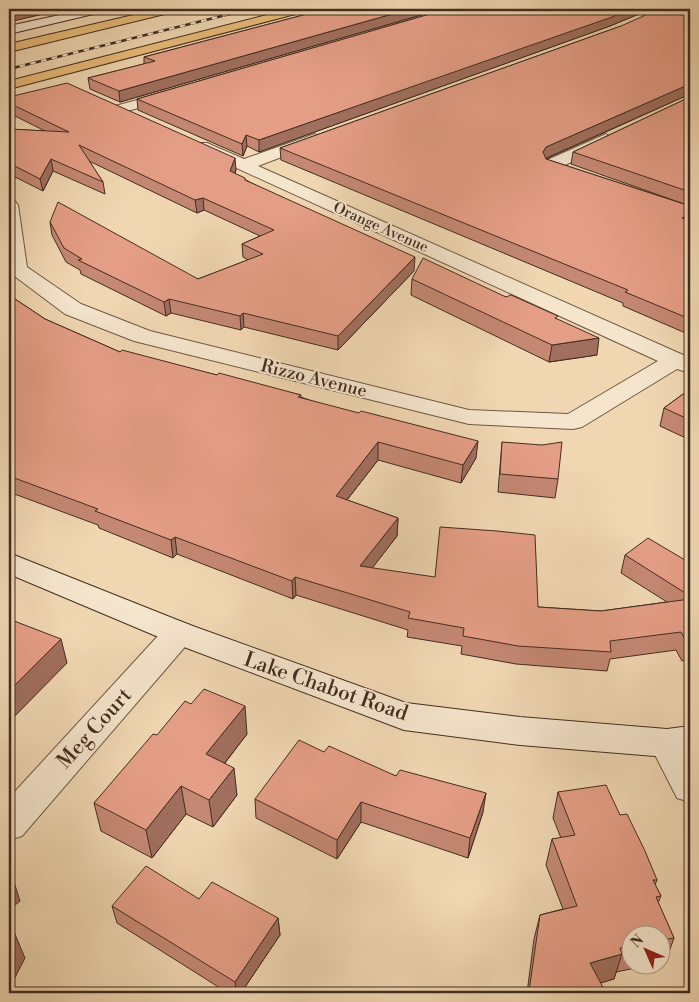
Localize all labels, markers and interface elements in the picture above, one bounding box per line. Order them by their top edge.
street label: Orange Avenue [330,198,431,257]
street label: Rizzo Avenue [258,354,369,403]
street label: Lake Chabot Road [240,647,411,727]
street label: Meg Court [52,683,138,774]
north arrow [622,924,672,974]
text: N [627,931,648,952]

